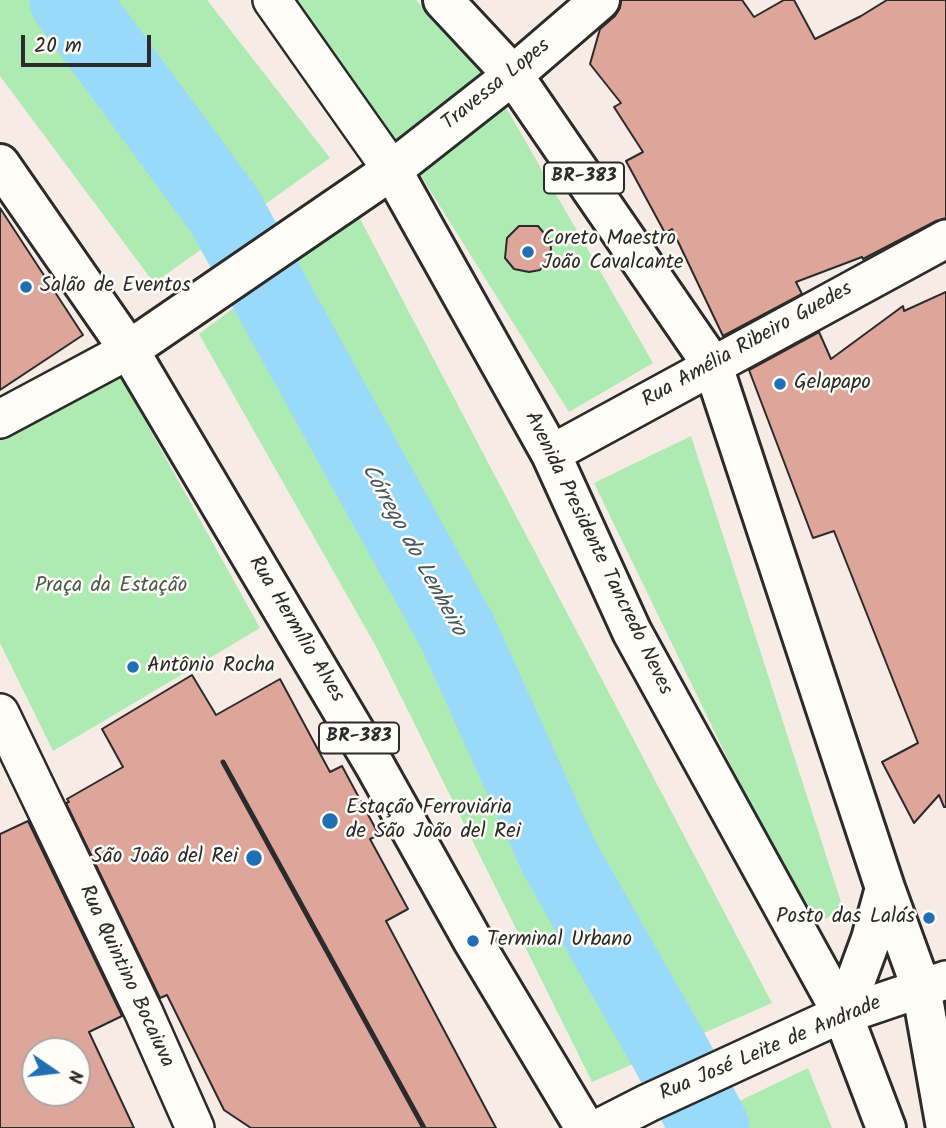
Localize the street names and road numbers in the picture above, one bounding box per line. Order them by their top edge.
street label: Travessa Lopes [438,35,556,137]
road number: BR-383 [544,162,624,194]
street label: Rua Amélia Ribeiro Guedes [638,278,858,414]
street label: Avenida Presidente Tancredo Neves [517,408,677,700]
street label: Rua Hermílio Alves [241,552,349,708]
road number: BR-383 [319,722,399,754]
street label: Rua Quintino Bocaiuva [72,882,178,1072]
street label: Rua José Leite de Andrade [657,992,885,1108]

